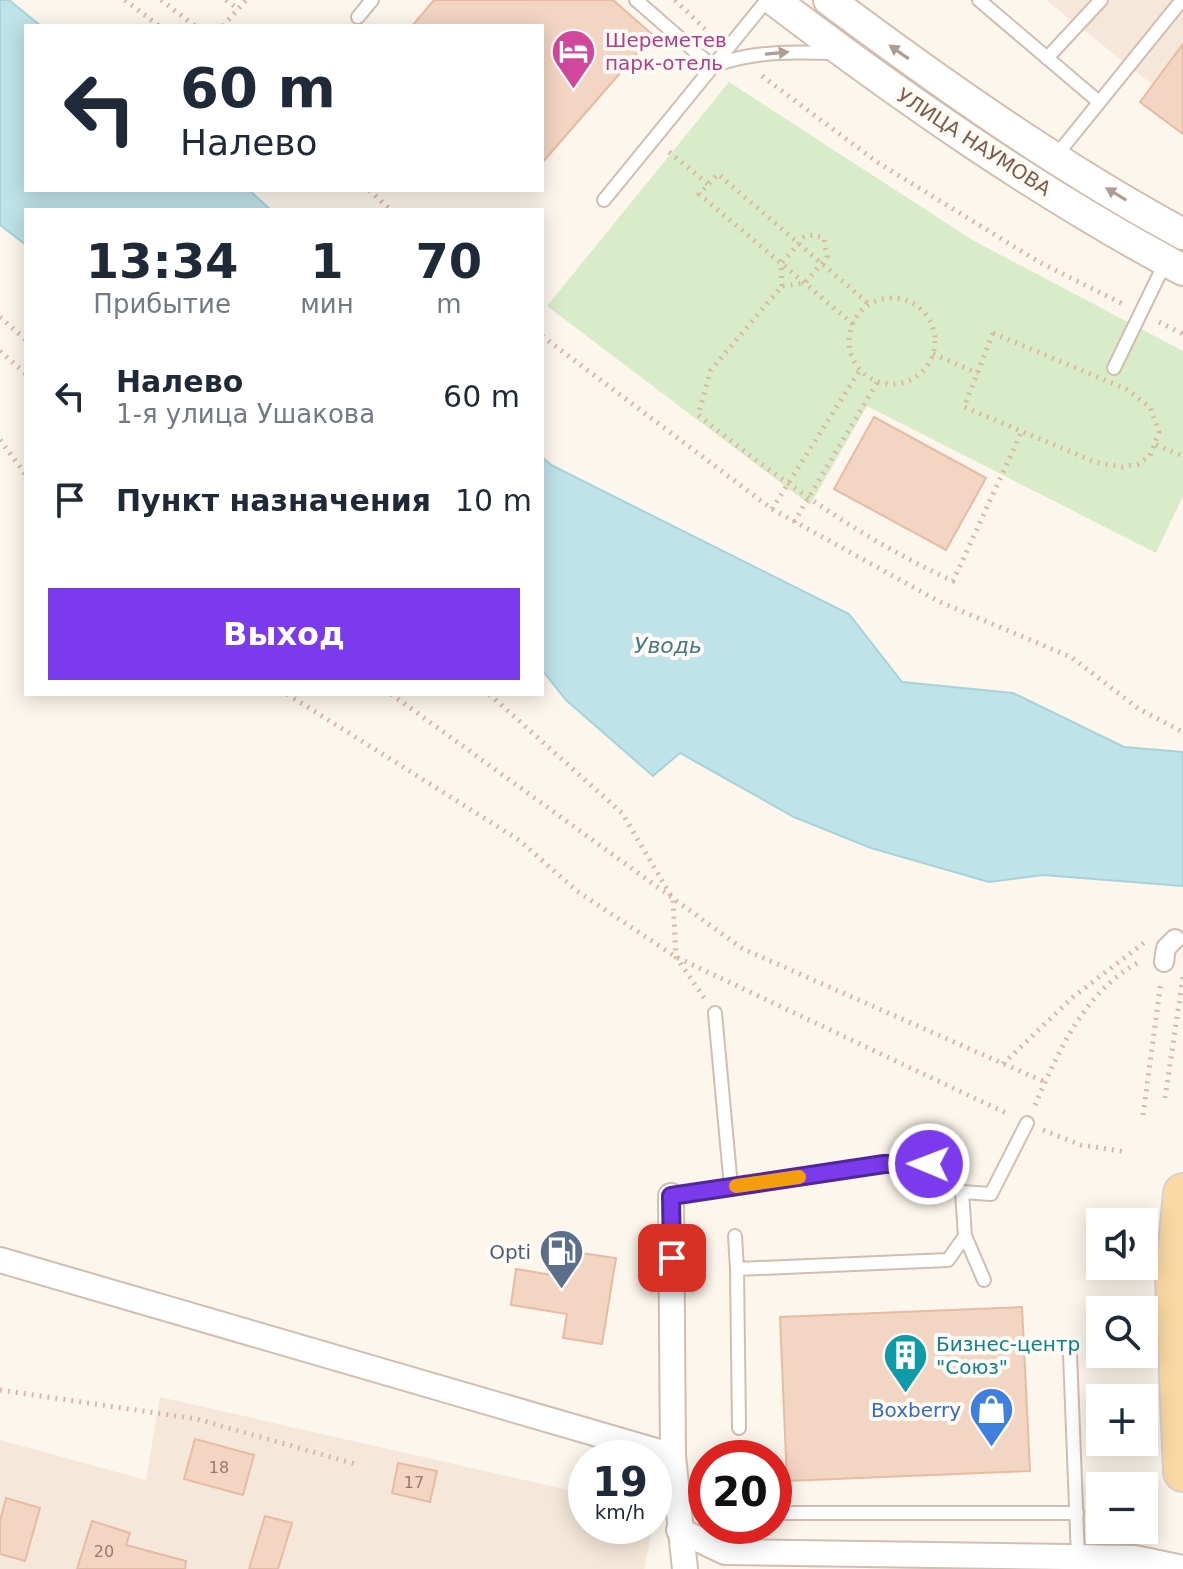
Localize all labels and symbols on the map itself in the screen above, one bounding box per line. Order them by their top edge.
hotel icon: Шереметев парк-отель [550,27,598,90]
place label: Шереметев парк-отель [605,28,727,75]
one-way arrow [888,44,909,60]
one-way arrow [765,46,790,59]
street label: УЛИЦА НАУМОВА [892,83,1056,201]
one-way arrow [1105,187,1127,201]
water label: Уводь [634,633,702,658]
position arrow [887,1122,971,1206]
pin [638,1224,706,1292]
fuel station icon: Opti [538,1228,586,1291]
place label: Opti [489,1240,531,1264]
building icon: Бизнес-центр "Союз" [881,1331,929,1394]
place label: Бизнес-центр "Союз" [936,1332,1080,1379]
shop icon: Boxberry [968,1386,1016,1449]
place label: Boxberry [871,1398,961,1422]
speed limit sign: 20 [688,1440,792,1544]
house number: 18 [209,1458,229,1477]
house number: 17 [404,1473,424,1492]
house number: 20 [94,1542,114,1561]

